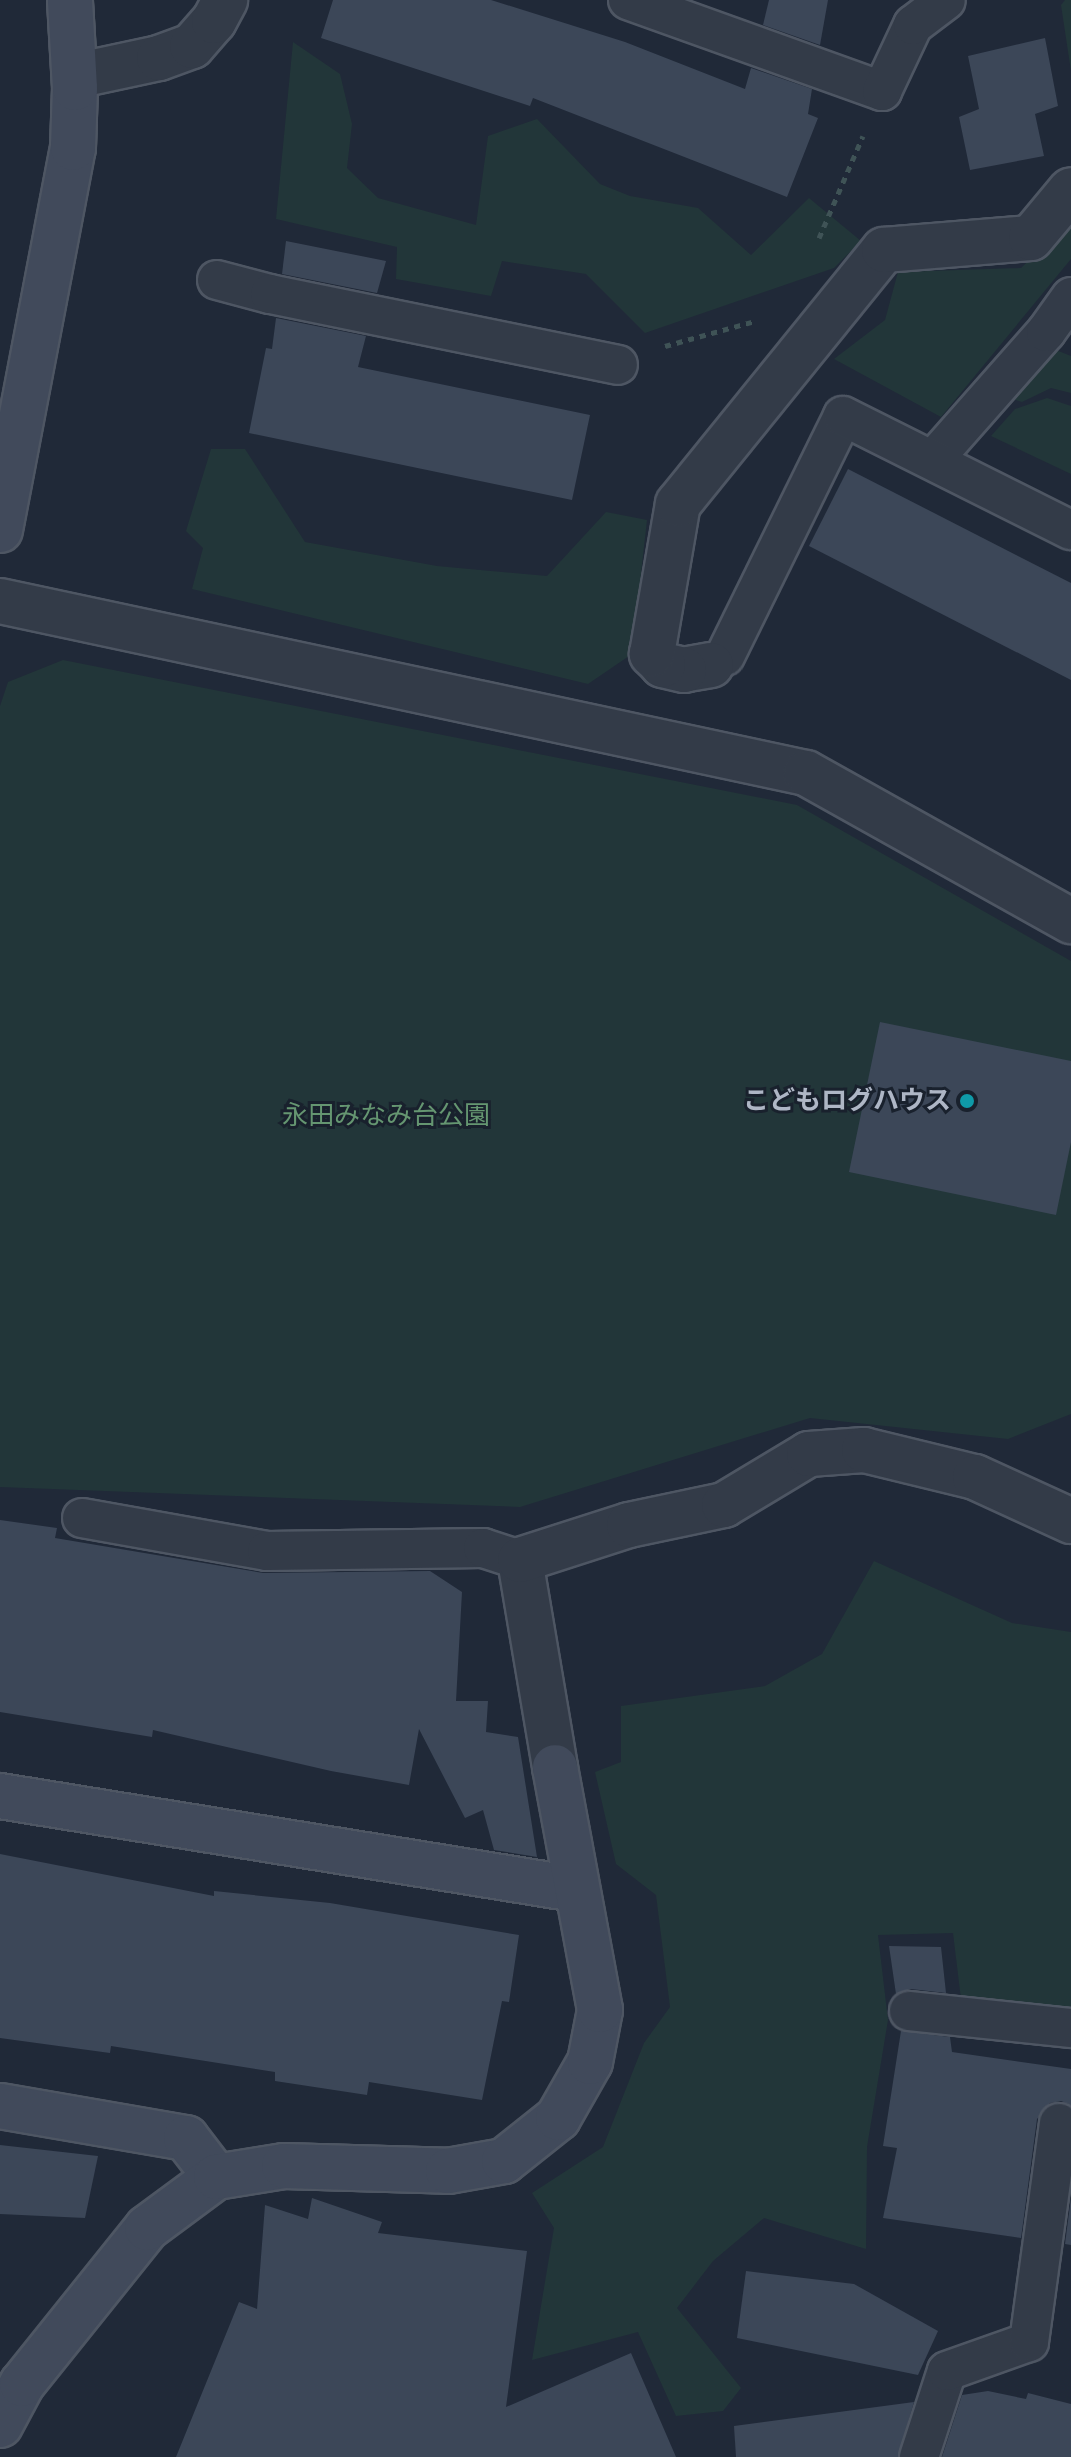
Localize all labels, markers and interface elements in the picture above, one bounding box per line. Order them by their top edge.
place label: こどもログハウス [743,1085,951,1117]
marker: こどもログハウス [958,1092,976,1110]
park label: 永田みなみ台公園 [282,1100,490,1132]

